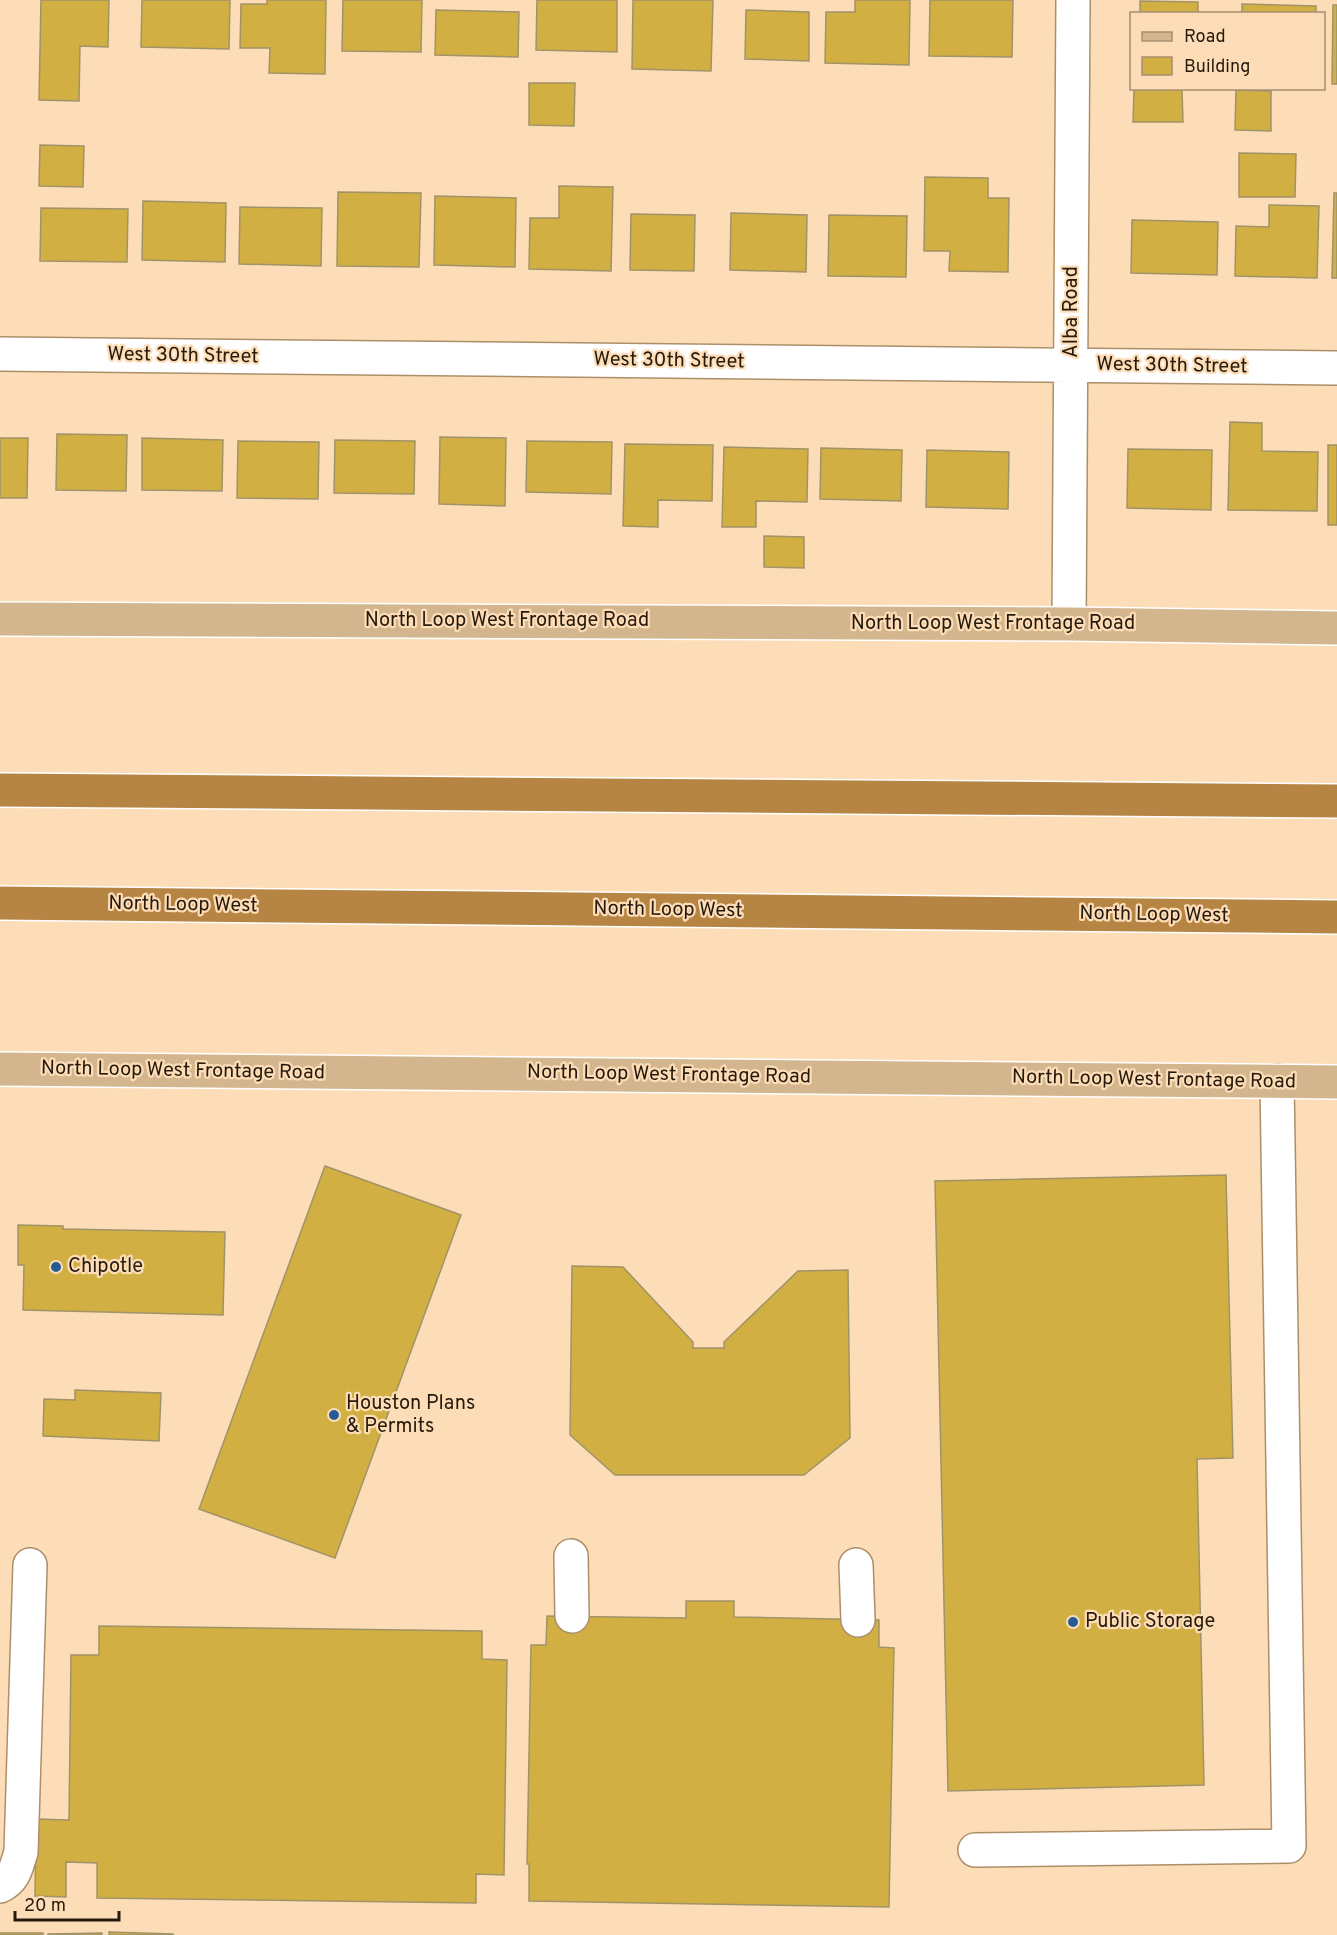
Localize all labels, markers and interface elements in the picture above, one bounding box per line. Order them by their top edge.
legend [1130,12,1325,90]
text: Road [1184,26,1226,49]
text: Building [1184,56,1250,79]
street label: Alba Road [1059,266,1085,358]
street label: West 30th Street [107,342,259,370]
street label: West 30th Street [593,347,745,375]
street label: West 30th Street [1096,352,1248,380]
street label: North Loop West Frontage Road [365,608,649,634]
street label: North Loop West Frontage Road [851,611,1135,637]
street label: North Loop West [108,891,258,919]
street label: North Loop West [593,896,743,924]
street label: North Loop West [1079,901,1229,929]
street label: North Loop West Frontage Road [41,1056,325,1086]
street label: North Loop West Frontage Road [527,1060,811,1090]
street label: North Loop West Frontage Road [1012,1065,1296,1095]
place label: Chipotle [68,1254,143,1280]
marker: Chipotle [49,1260,63,1274]
place label: Houston Plans & Permits [346,1391,475,1440]
marker: Houston Plans & Permits [327,1408,341,1422]
place label: Public Storage [1085,1609,1215,1635]
marker: Public Storage [1066,1615,1080,1629]
scale bar [15,1884,118,1922]
text: 20 m [24,1895,66,1918]

